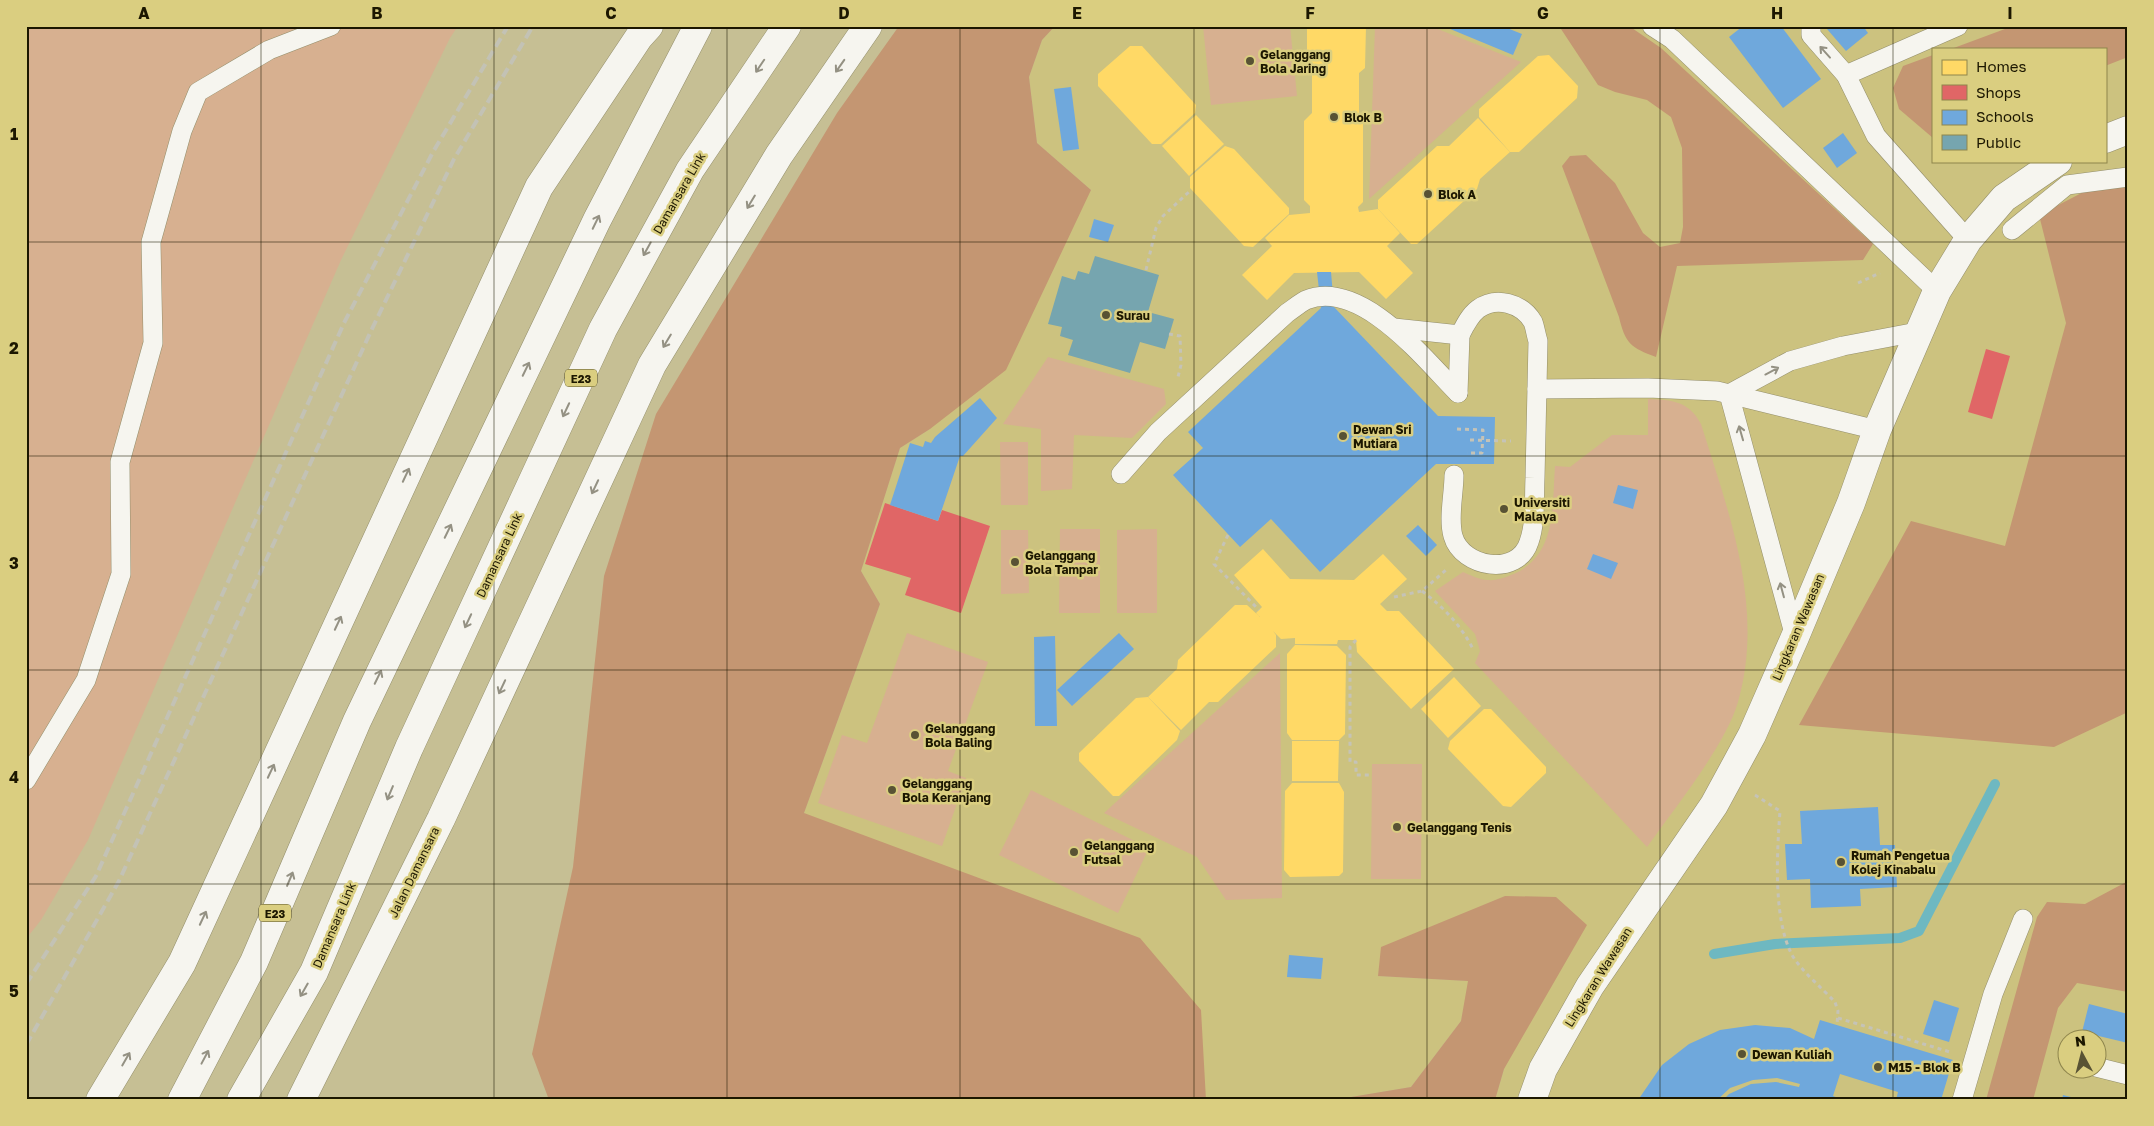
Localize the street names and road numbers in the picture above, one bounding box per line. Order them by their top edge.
street label: Damansara Link [650,149,709,236]
road number: E23 [565,369,597,386]
street label: Damansara Link [473,510,525,600]
street label: Lingkaran Wawasan [1769,571,1827,683]
street label: Jalan Damansara [386,824,442,920]
street label: Damansara Link [309,880,359,970]
road number: E23 [259,904,291,921]
street label: Lingkaran Wawasan [1561,924,1635,1030]

